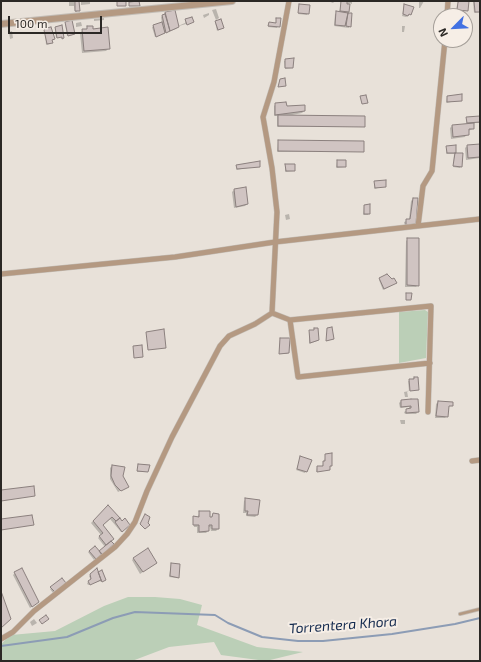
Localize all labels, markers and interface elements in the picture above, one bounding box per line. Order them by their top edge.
scale bar [10,8,104,34]
north arrow [433,8,473,48]
text: 100 m [15,16,47,30]
text: N [435,26,450,39]
water label: Torrentera Khora [288,613,398,637]

